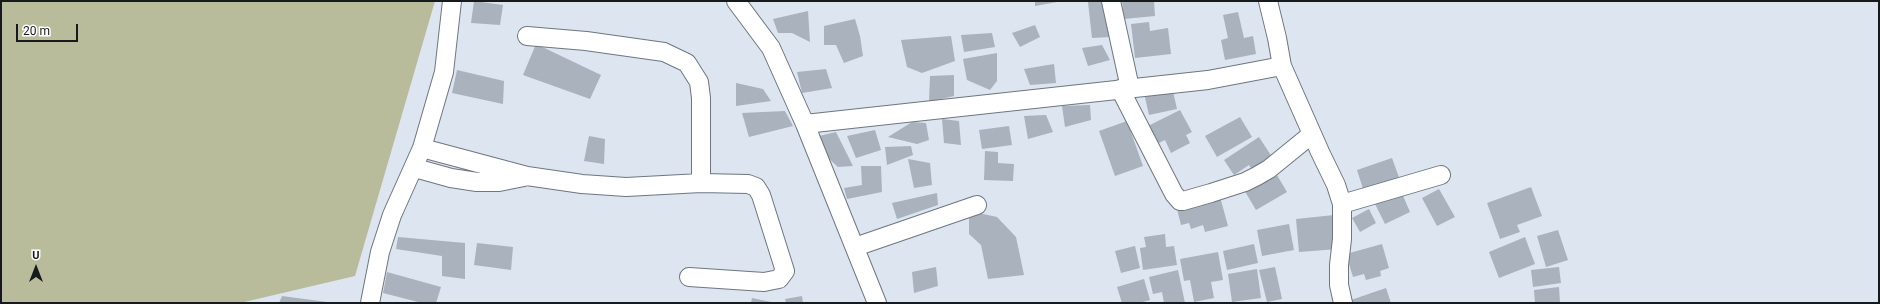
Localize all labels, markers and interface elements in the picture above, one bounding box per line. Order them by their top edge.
scale bar [18,16,80,42]
text: 20 m [23,24,50,38]
north arrow [16,248,56,288]
text: U [32,249,40,262]

